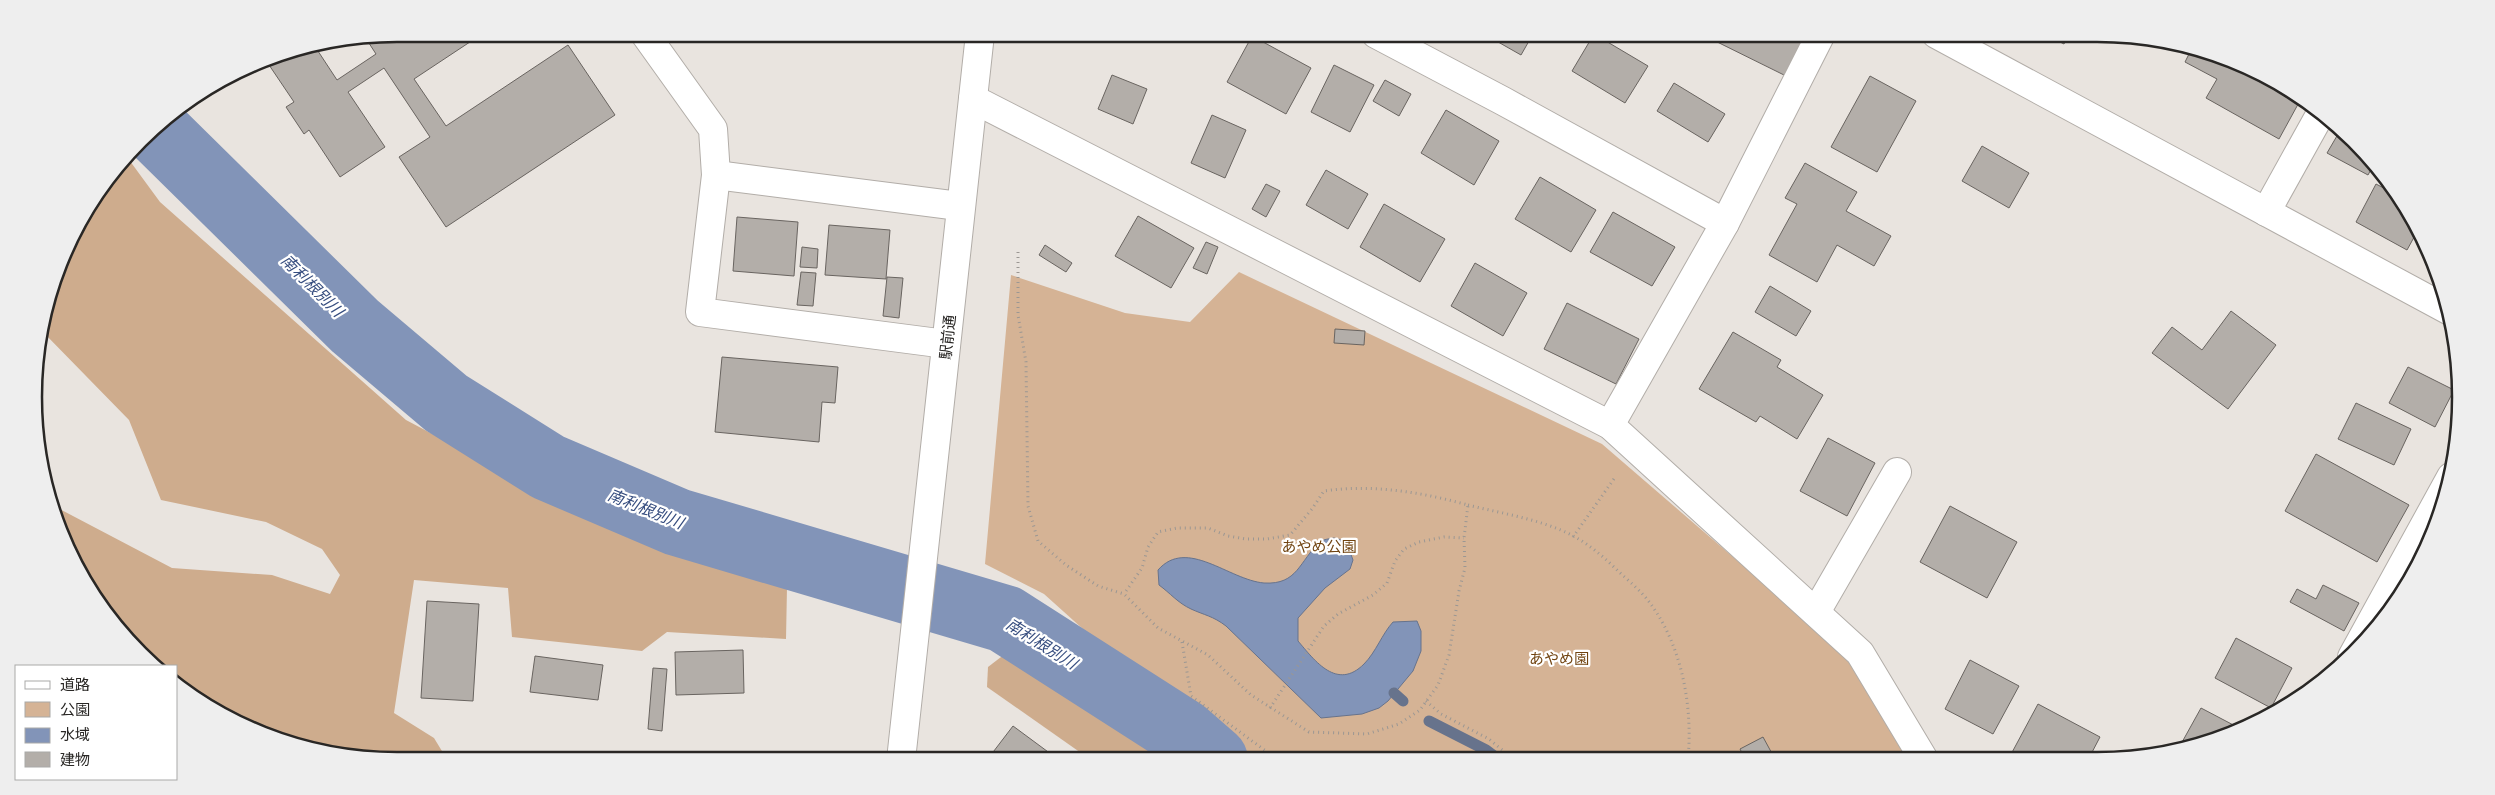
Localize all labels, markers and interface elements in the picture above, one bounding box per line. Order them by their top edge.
water label: 南利根別川 [278,250,349,321]
street label: 駅前通 [936,314,958,360]
water label: 南利根別川 [605,484,688,533]
park label: あやめ公園 [1281,537,1357,555]
water label: 南利根別川 [1003,614,1083,673]
park label: あやめ園 [1529,649,1589,667]
legend [15,665,178,780]
text: 道路 [60,675,90,693]
text: 公園 [60,700,90,718]
text: 水域 [60,725,90,743]
text: 建物 [60,750,90,768]

